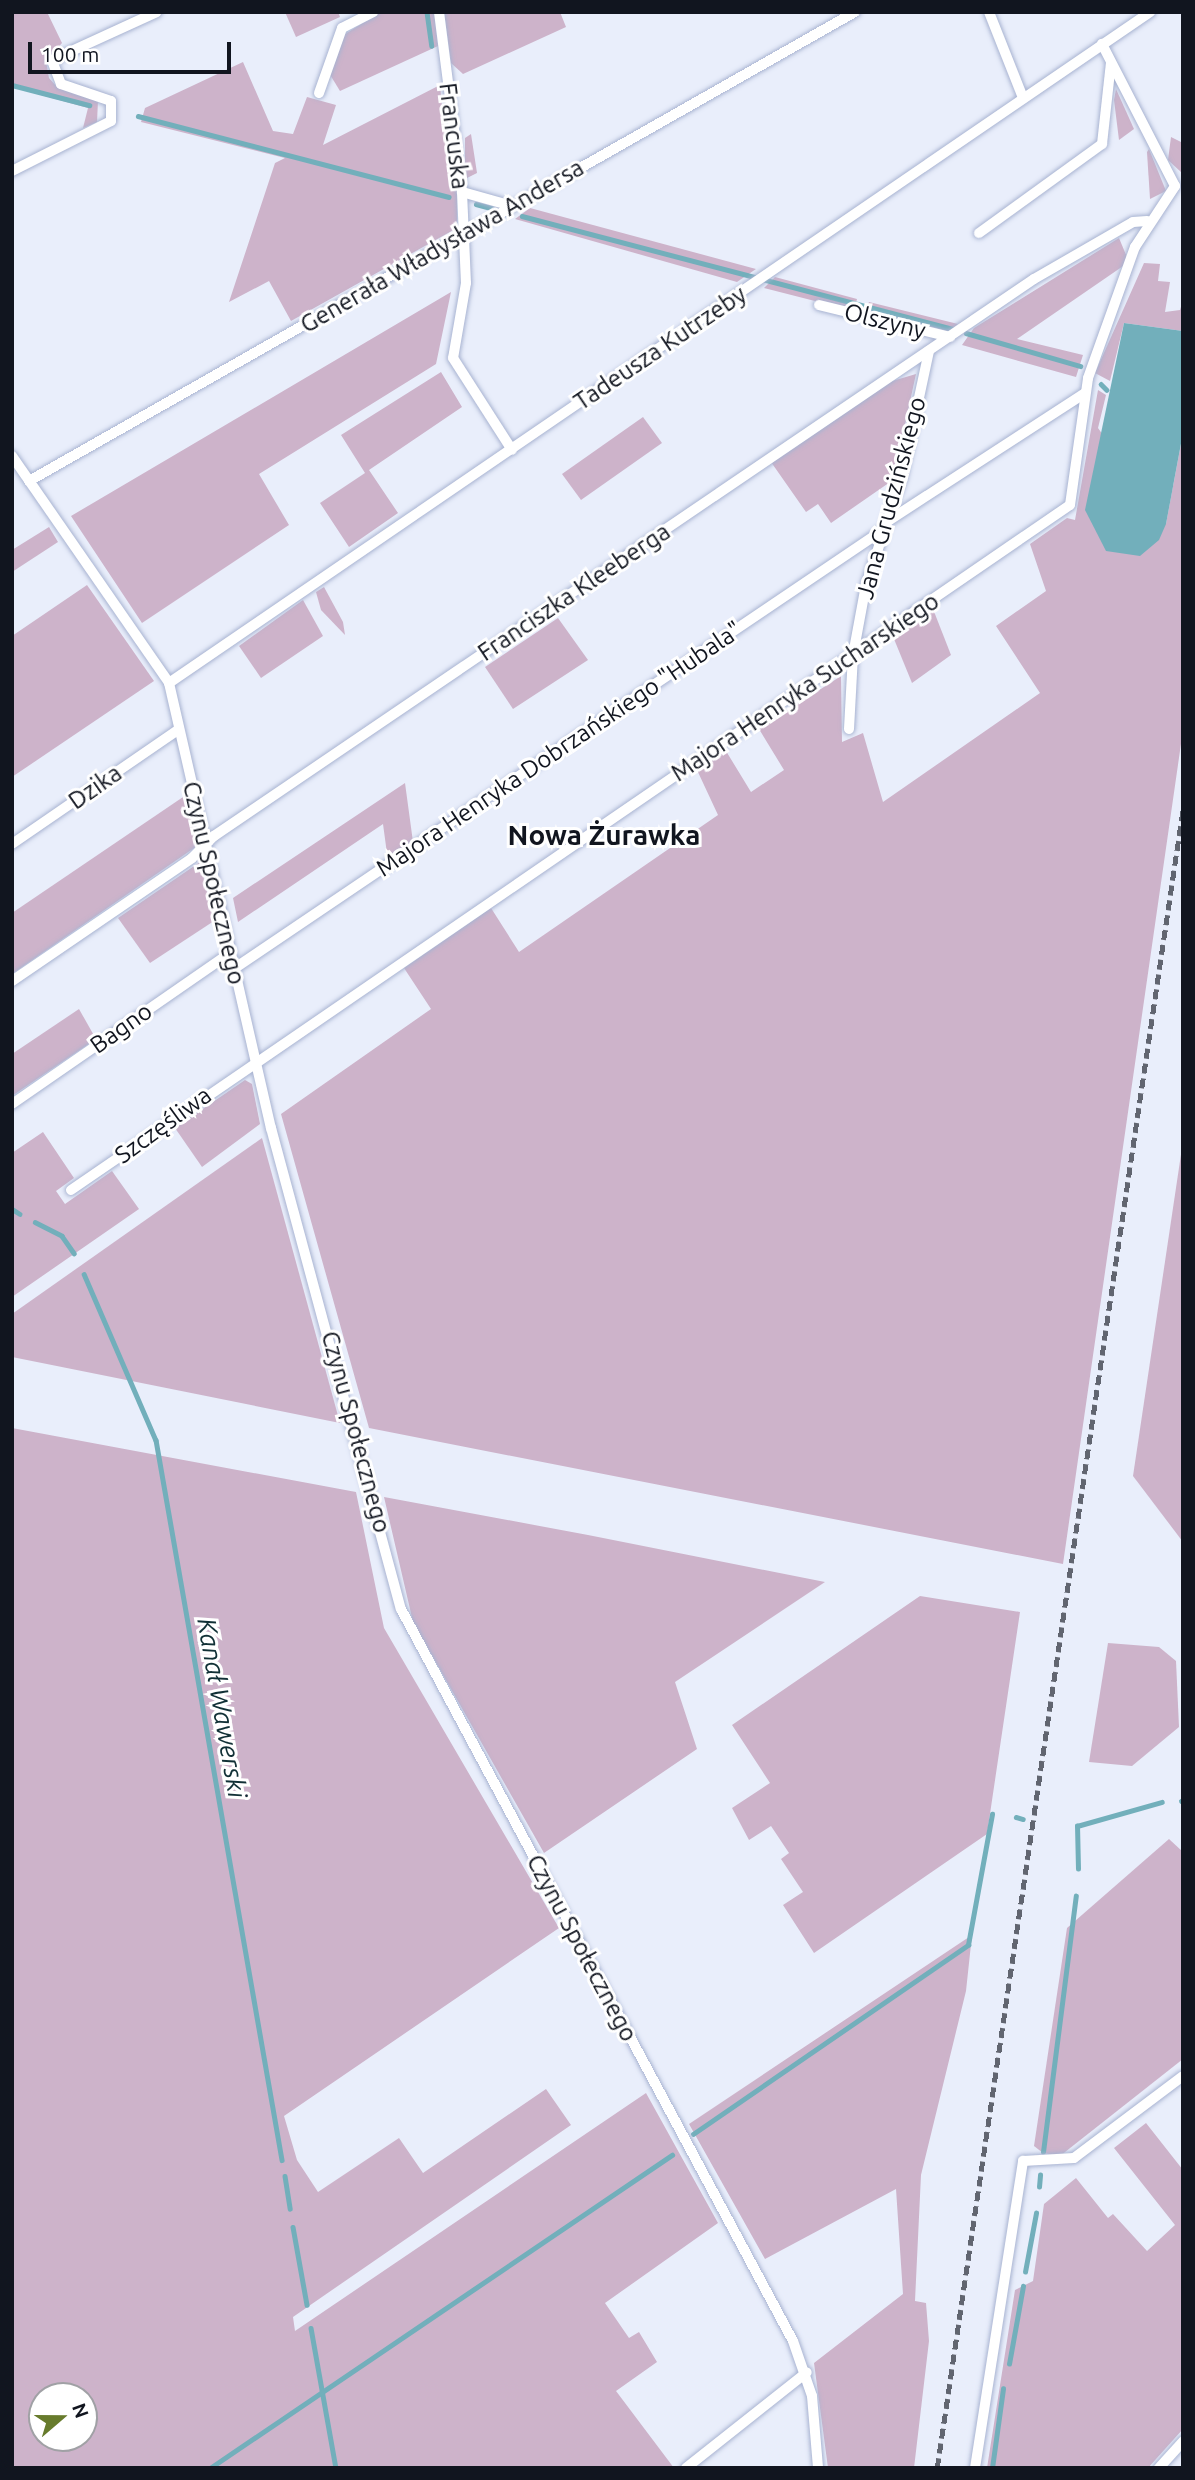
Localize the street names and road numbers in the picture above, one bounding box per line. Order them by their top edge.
street label: Francuska [433,81,475,191]
street label: Generała Władysława Andersa [295,153,589,339]
street label: Tadeusza Kutrzeby [568,280,752,416]
street label: Olszyny [841,297,929,345]
street label: Jana Grudzińskiego [850,394,932,602]
street label: Franciszka Kleeberga [472,517,676,667]
street label: Majora Henryka Sucharskiego [666,586,944,788]
street label: Majora Henryka Dobrzańskiego "Hubala" [371,615,747,883]
street label: Dzika [63,758,127,816]
street label: Czynu Społecznego [177,779,251,987]
street label: Bagno [84,996,158,1060]
street label: Szczęśliwa [109,1080,217,1170]
street label: Czynu Społecznego [315,1328,397,1536]
street label: Czynu Społecznego [521,1850,643,2046]

